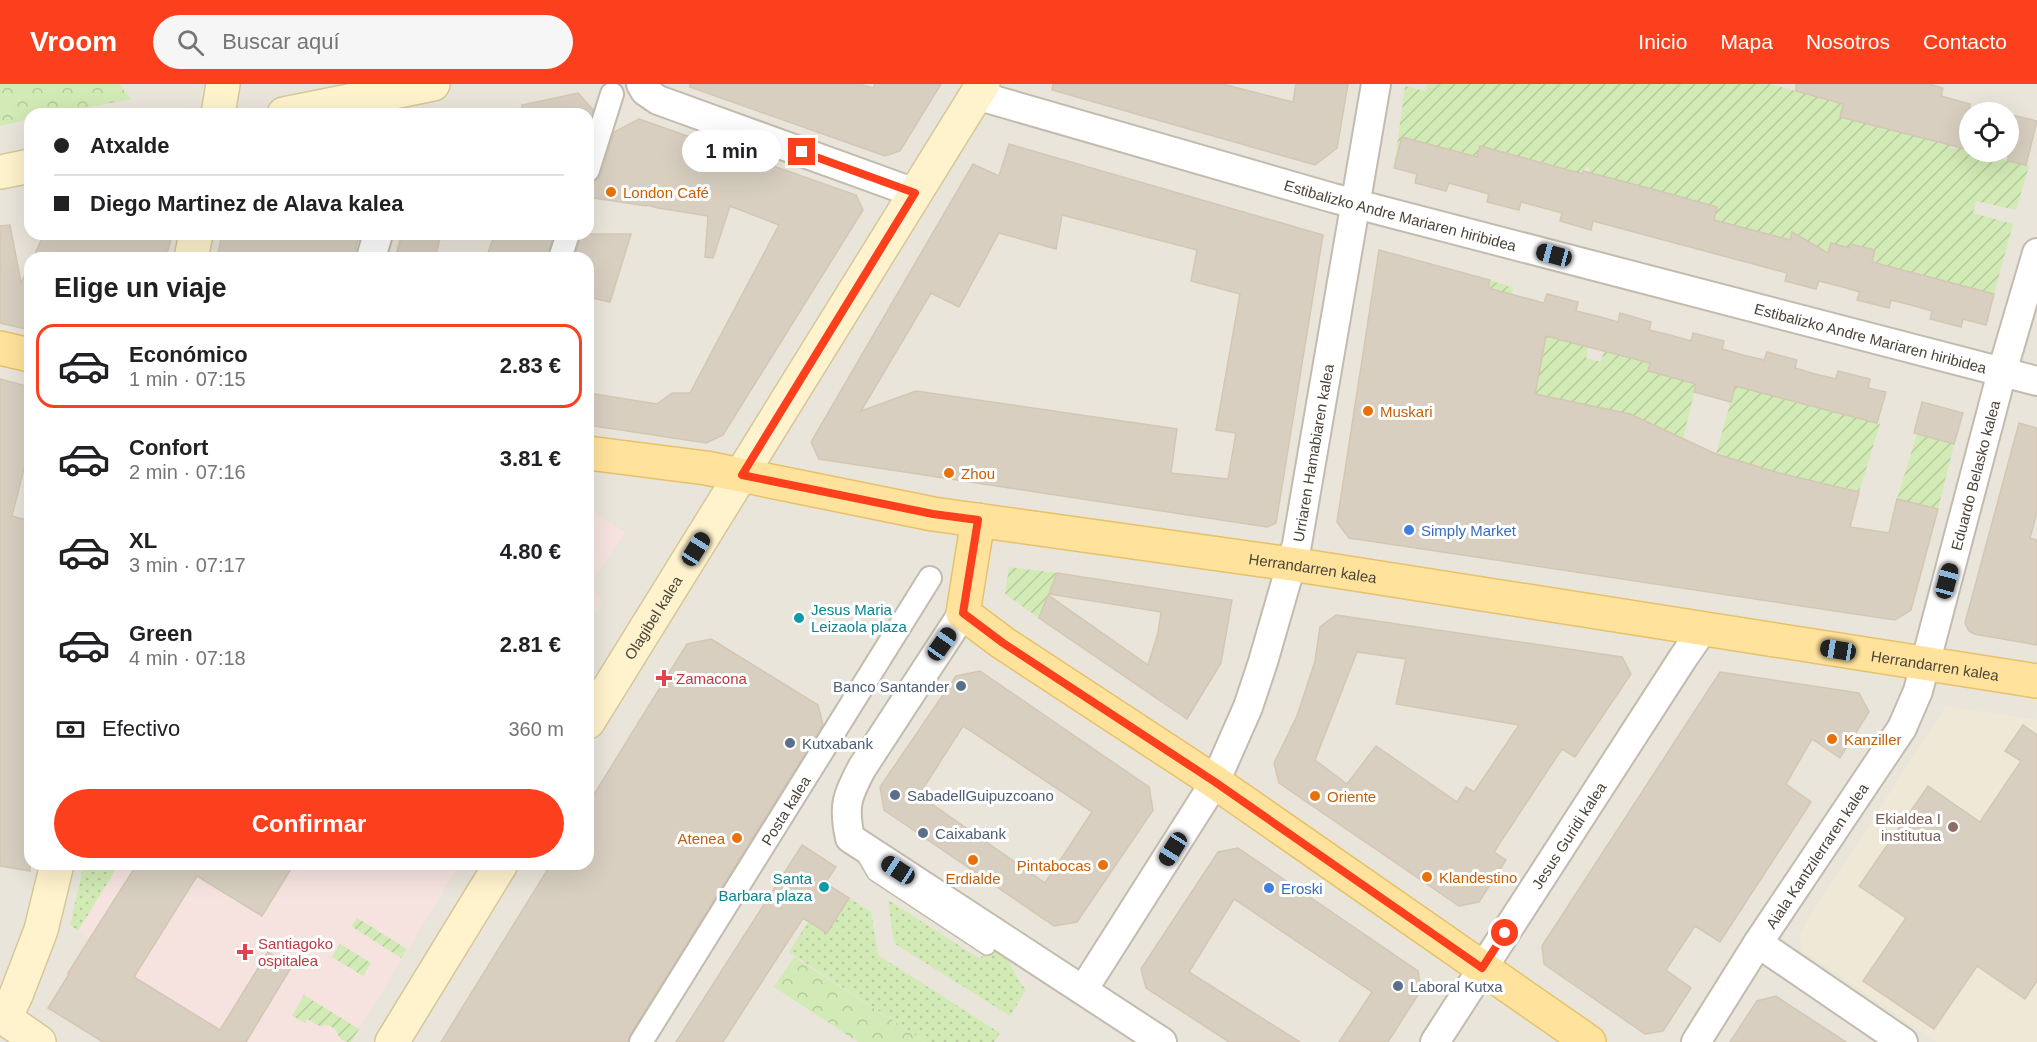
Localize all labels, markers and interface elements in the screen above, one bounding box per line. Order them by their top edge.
search box [153,15,573,69]
text: Vroom [30,26,117,57]
icon: search [174,26,207,59]
text: Buscar aquí [222,29,340,54]
text: Inicio [1638,30,1687,53]
text: Mapa [1720,30,1773,53]
text: Nosotros [1806,30,1890,53]
text: Contacto [1923,30,2007,53]
map controls [1959,102,2019,162]
button: locate [1959,102,2019,162]
callout: 1 min [682,131,781,173]
text: Atxalde [90,133,169,158]
route end [788,138,815,165]
text: 1 min [705,140,758,162]
street label: Estibalizko Andre Mariaren hiribidea [1282,176,1519,254]
place label: London Café [623,184,709,201]
marker: London Café [604,185,618,199]
text: Diego Martinez de Alava kalea [90,191,403,216]
car [1534,242,1574,268]
text: Elige un viaje [54,273,227,303]
street label: Estibalizko Andre Mariaren hiribidea [1753,299,1989,376]
icon: car [57,339,111,393]
text: Económico [129,342,248,367]
text: 2.83 € [500,353,561,378]
street label: Urriaren Hamabiaren kalea [1289,362,1336,543]
text: 1 min · 07:15 [129,368,246,390]
street label: Eduardo Belasko kalea [1947,398,2003,552]
place label: Muskari [1380,403,1433,420]
marker: Muskari [1361,404,1375,418]
icon: car [57,432,111,486]
text: Confort [129,435,208,460]
text: 3.81 € [500,446,561,471]
text: 2 min · 07:16 [129,461,246,483]
place label: Zhou [961,465,995,482]
marker: Zhou [942,466,956,480]
place label: Simply Market [1421,522,1517,539]
marker: Simply Market [1402,523,1416,537]
icon: car [57,525,111,579]
text: XL [129,528,157,553]
car [679,529,713,569]
text: 4.80 € [500,539,561,564]
street label: Herrandarren kalea [1248,550,1379,586]
text: 3 min · 07:17 [129,554,246,576]
car [1934,561,1960,601]
street label: Olagibel kalea [620,572,685,662]
place label: Jesus Maria Leizaola plaza [811,601,908,635]
marker: Jesus Maria Leizaola plaza [792,611,806,625]
icon: car [57,618,111,672]
text: Green [129,621,193,646]
car [924,624,960,664]
text: 2.81 € [500,632,561,657]
car [1819,638,1857,662]
text: 4 min · 07:18 [129,647,246,669]
street label: Herrandarren kalea [1870,647,2001,684]
place label: Zamacona [676,670,748,687]
marker: Zamacona [657,671,671,685]
place label: Banco Santander [833,678,949,695]
marker: Banco Santander [954,679,968,693]
icon: cash [54,713,87,746]
text: Efectivo [102,716,180,741]
text: 360 m [508,718,564,740]
place label: Kanziller [1844,731,1902,748]
marker: Kanziller [1825,732,1839,746]
place label: Kutxabank [802,735,873,752]
marker: Kutxabank [783,736,797,750]
street label: Posta kalea [757,772,814,848]
street label: Jesus Guridi kalea [1528,778,1609,892]
street label: Aiala Kantzilerraren kalea [1762,779,1872,931]
place label: SabadellGuipuzcoano [907,787,1054,804]
marker: SabadellGuipuzcoano [888,788,902,802]
place label: Oriente [1327,788,1376,805]
button: Confirmar [54,789,564,858]
marker: Oriente [1308,789,1322,803]
place label: Ekialdea I institutua [1875,810,1942,844]
marker: Ekialdea I institutua [1946,820,1960,834]
place label: Caixabank [935,825,1006,842]
marker: Caixabank [916,826,930,840]
car [1156,829,1190,869]
place label: Atenea [677,830,726,847]
marker: Atenea [730,831,744,845]
car [878,853,918,887]
marker: Erdialde [966,853,980,867]
place label: Pintabocas [1017,857,1091,874]
marker: Pintabocas [1096,858,1110,872]
place label: Klandestino [1439,869,1517,886]
place label: Santa Barbara plaza [719,870,813,904]
place label: Erdialde [945,870,1001,887]
marker: Klandestino [1420,870,1434,884]
marker: Santa Barbara plaza [817,880,831,894]
place label: Eroski [1281,880,1323,897]
marker: Eroski [1262,881,1276,895]
route start [1491,919,1518,946]
place label: Santiagoko ospitalea [258,935,333,969]
marker: Santiagoko ospitalea [236,943,254,961]
place label: Laboral Kutxa [1410,978,1503,995]
marker: Laboral Kutxa [1391,979,1405,993]

